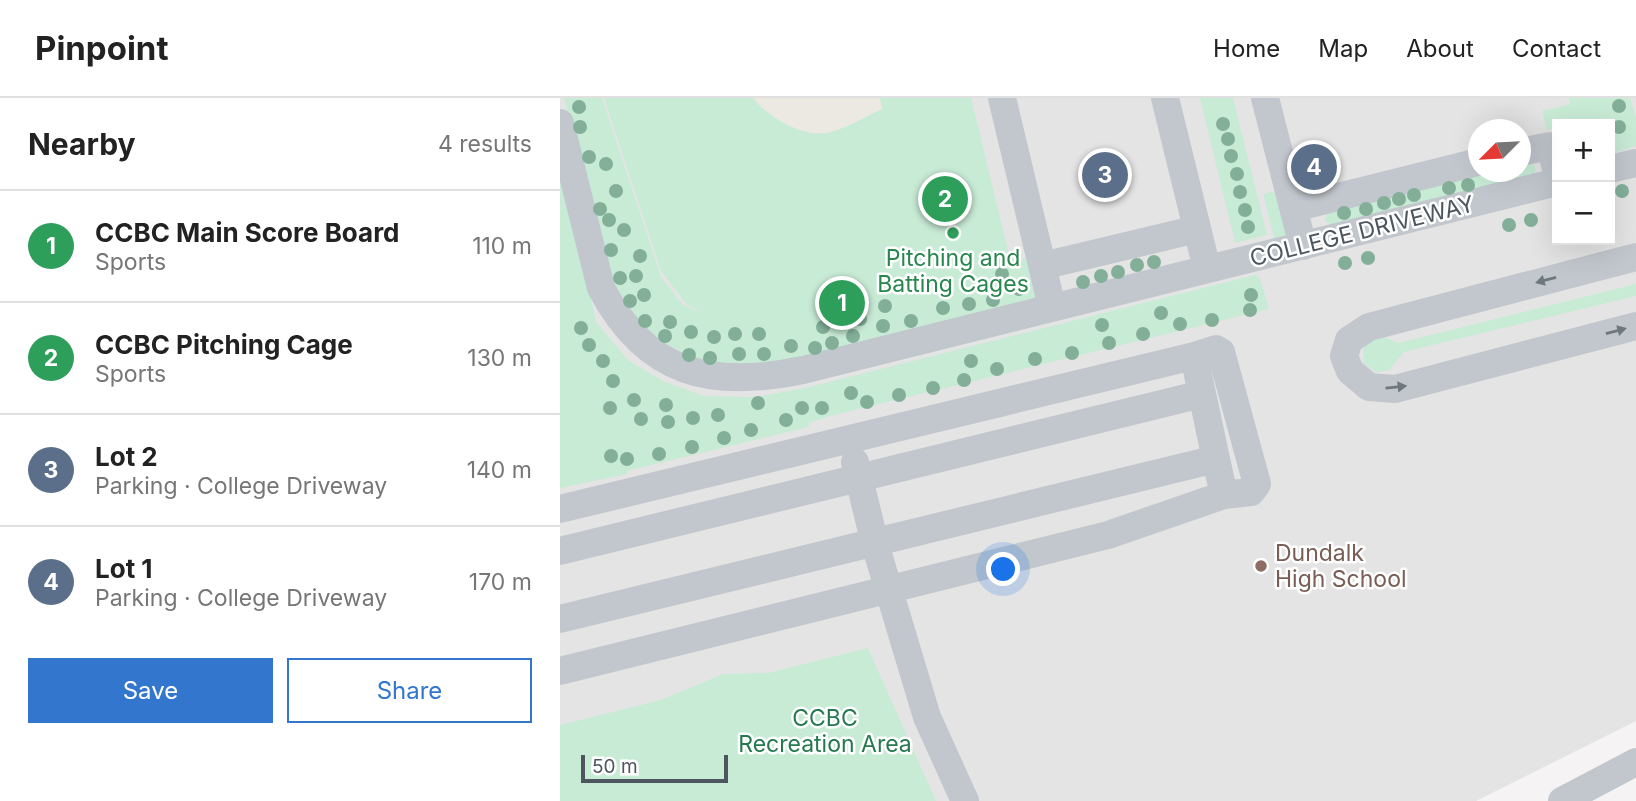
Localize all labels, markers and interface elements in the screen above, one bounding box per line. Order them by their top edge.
text: Pinpoint [35,28,168,68]
text: Home [1213,34,1280,63]
text: Map [1318,34,1368,63]
text: About [1406,34,1474,63]
text: Contact [1512,34,1601,63]
north arrow [1468,119,1531,182]
map controls [1552,119,1615,245]
button: + [1552,119,1615,182]
text: Nearby [28,126,136,162]
text: 4 results [438,130,532,158]
pin: 4 [1291,141,1337,193]
pin: 3 [1082,149,1128,201]
pin: 2 [922,173,968,225]
button: − [1552,182,1615,245]
street label: COLLEGE DRIVEWAY [1247,189,1477,272]
text: CCBC Main Score Board [95,217,399,248]
marker: Pitching and Batting Cages [945,225,961,241]
text: 1 [46,232,56,260]
text: 110 m [472,232,532,260]
place label: Pitching and Batting Cages [877,244,1029,298]
text: Sports [95,248,166,276]
one-way arrow [1535,275,1557,286]
pin: 1 [819,277,865,329]
one-way arrow [1605,325,1627,336]
text: CCBC Pitching Cage [95,329,353,360]
text: 2 [44,344,58,372]
text: 130 m [467,344,532,372]
text: Sports [95,360,166,388]
one-way arrow [1385,381,1407,392]
text: Lot 2 [95,441,158,472]
text: 3 [44,456,58,484]
text: 140 m [467,456,532,484]
text: Parking · College Driveway [95,472,387,500]
place label: Dundalk High School [1275,539,1407,593]
your location [986,552,1020,586]
text: Lot 1 [95,553,153,584]
marker: Dundalk High School [1253,558,1269,574]
text: 4 [43,568,59,596]
text: 170 m [469,568,532,596]
text: Parking · College Driveway [95,584,387,612]
button: Save [28,658,273,723]
button: Share [287,658,532,723]
park label: CCBC Recreation Area [738,704,912,758]
scale bar [581,752,728,784]
text: 50 m [592,755,638,778]

